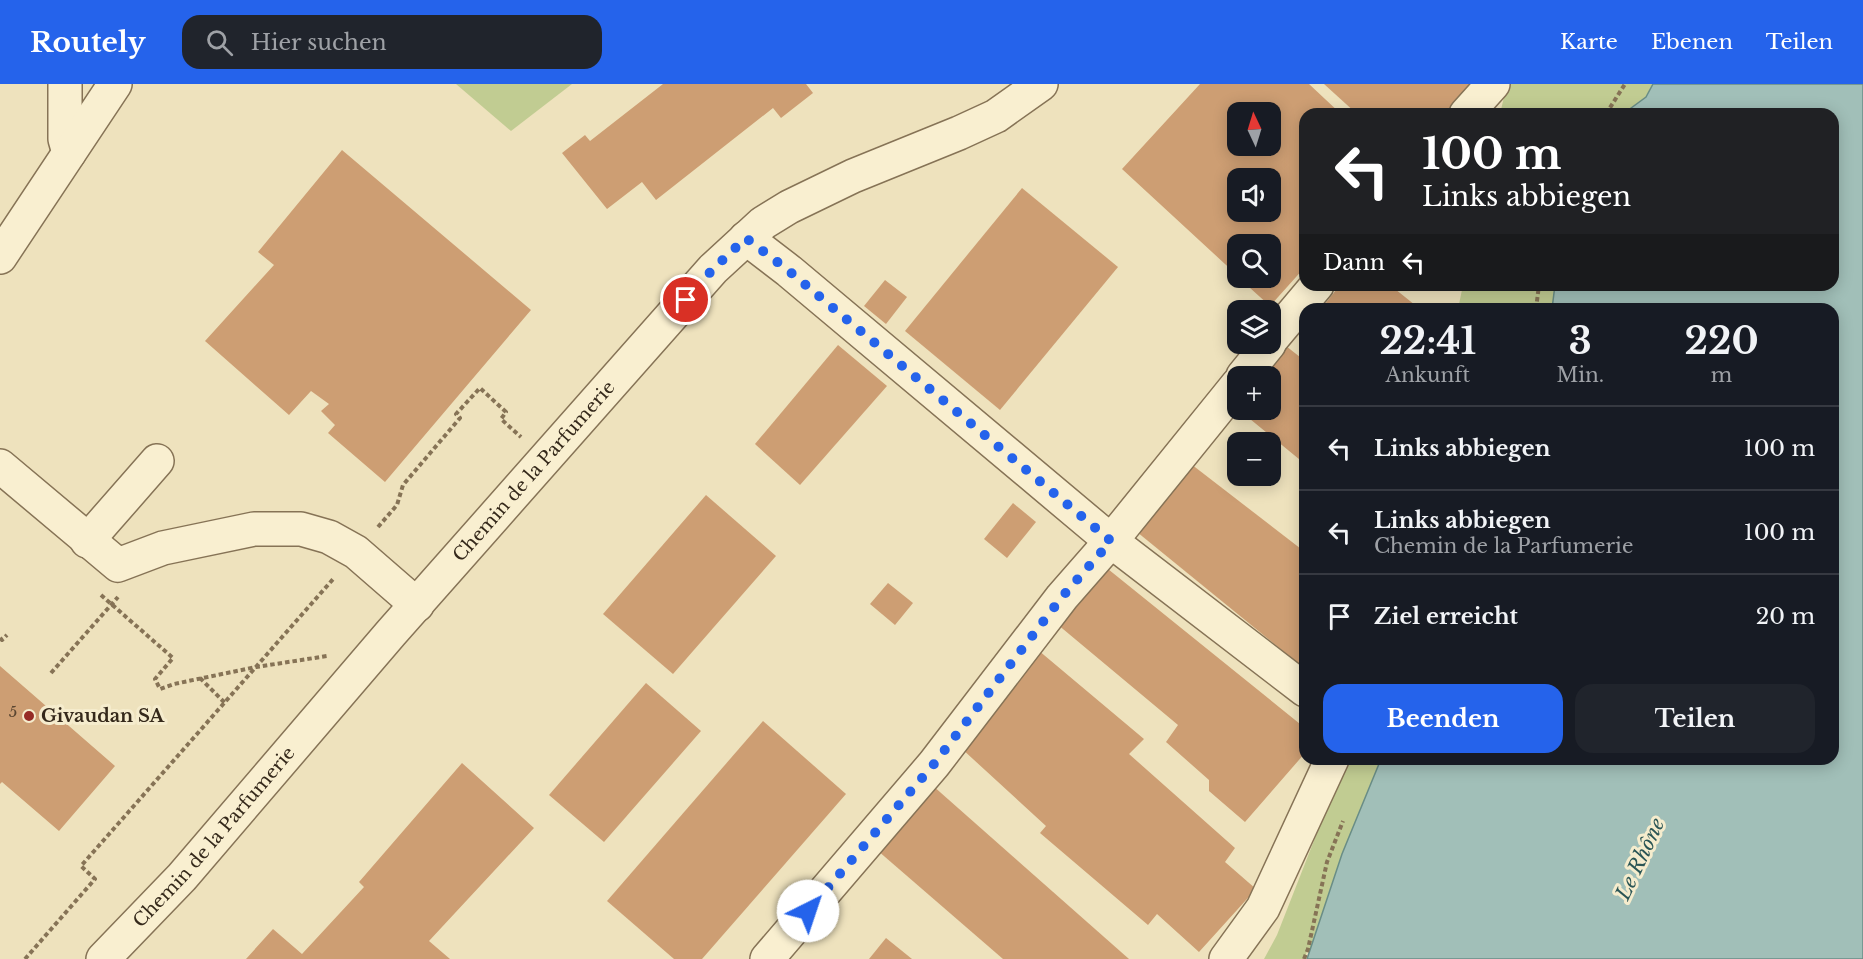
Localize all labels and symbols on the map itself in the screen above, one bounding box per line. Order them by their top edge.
north arrow [1227,102,1281,156]
pin [660,274,711,325]
street label: Chemin de la Parfumerie [448,377,620,566]
house number: 5 [9,702,17,721]
place label: Givaudan SA [41,705,165,727]
marker: Givaudan SA [22,709,36,723]
street label: Chemin de la Parfumerie [129,742,300,932]
water label: Le Rhône [1610,814,1669,905]
position arrow [776,879,840,943]

